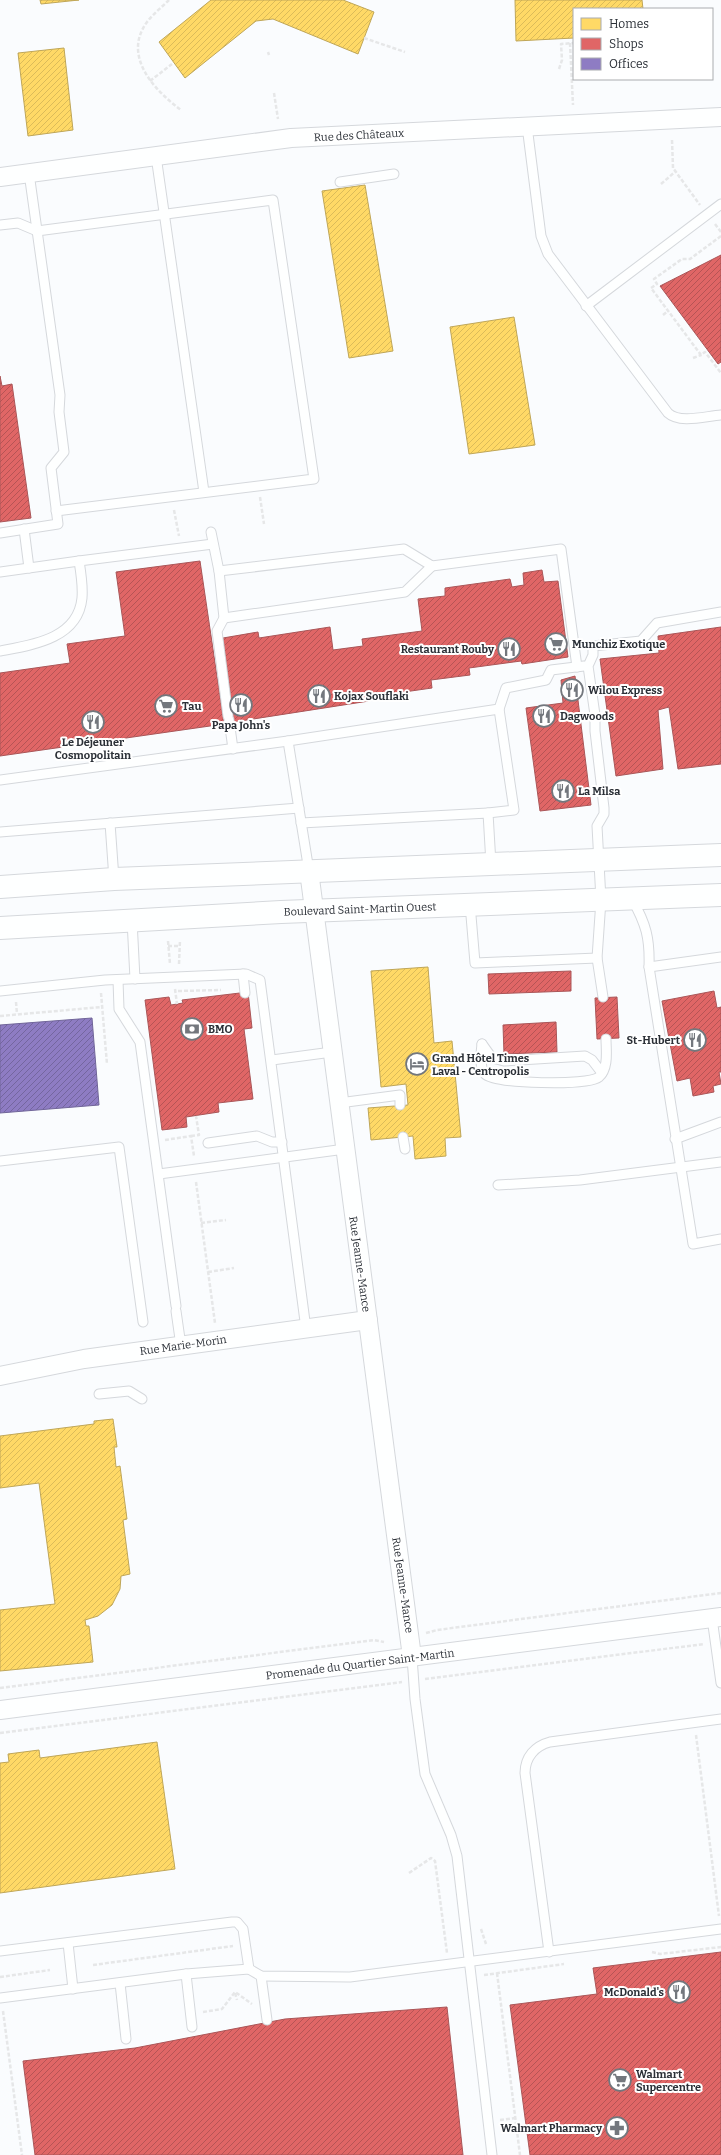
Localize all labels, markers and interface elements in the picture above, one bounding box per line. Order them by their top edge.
legend [573,8,713,80]
text: Homes [609,17,649,31]
text: Shops [609,37,644,51]
text: Offices [609,57,648,71]
street label: Rue des Châteaux [314,127,405,144]
supermarket icon: Munchiz Exotique [543,631,569,657]
restaurant icon: Restaurant Rouby [496,636,522,662]
place label: Munchiz Exotique [572,638,665,651]
place label: Restaurant Rouby [401,643,495,656]
restaurant icon: Wilou Express [559,677,585,703]
restaurant icon: Kojax Souflaki [306,683,332,709]
place label: Wilou Express [588,684,663,697]
place label: Kojax Souflaki [334,690,409,703]
restaurant icon: Papa John's [228,692,254,718]
supermarket icon: Tau [153,693,179,719]
place label: Tau [182,700,201,713]
restaurant icon: Dagwoods [531,703,557,729]
restaurant icon: Le Déjeuner Cosmopolitain [80,709,106,735]
place label: Dagwoods [560,710,614,723]
place label: Papa John's [212,719,271,732]
place label: Le Déjeuner Cosmopolitain [55,736,131,762]
restaurant icon: La Milsa [550,778,576,804]
place label: La Milsa [578,785,621,798]
street label: Boulevard Saint-Martin Ouest [283,900,437,919]
bank icon: BMO [179,1016,205,1042]
place label: BMO [208,1023,233,1036]
restaurant icon: St-Hubert [682,1027,708,1053]
place label: St-Hubert [627,1034,681,1047]
hotel icon: Grand Hôtel Times Laval - Centropolis [404,1051,430,1077]
place label: Grand Hôtel Times Laval - Centropolis [432,1052,530,1078]
street label: Rue Jeanne-Mance [346,1215,373,1313]
street label: Rue Marie-Morin [139,1333,227,1358]
street label: Rue Jeanne-Mance [389,1536,416,1634]
street label: Promenade du Quartier Saint-Martin [265,1646,455,1683]
restaurant icon: McDonald's [666,1979,692,2005]
place label: McDonald's [604,1986,665,1999]
supermarket icon: Walmart Supercentre [607,2067,633,2093]
place label: Walmart Supercentre [636,2068,701,2094]
pharmacy icon: Walmart Pharmacy [604,2115,630,2141]
place label: Walmart Pharmacy [501,2122,603,2135]

